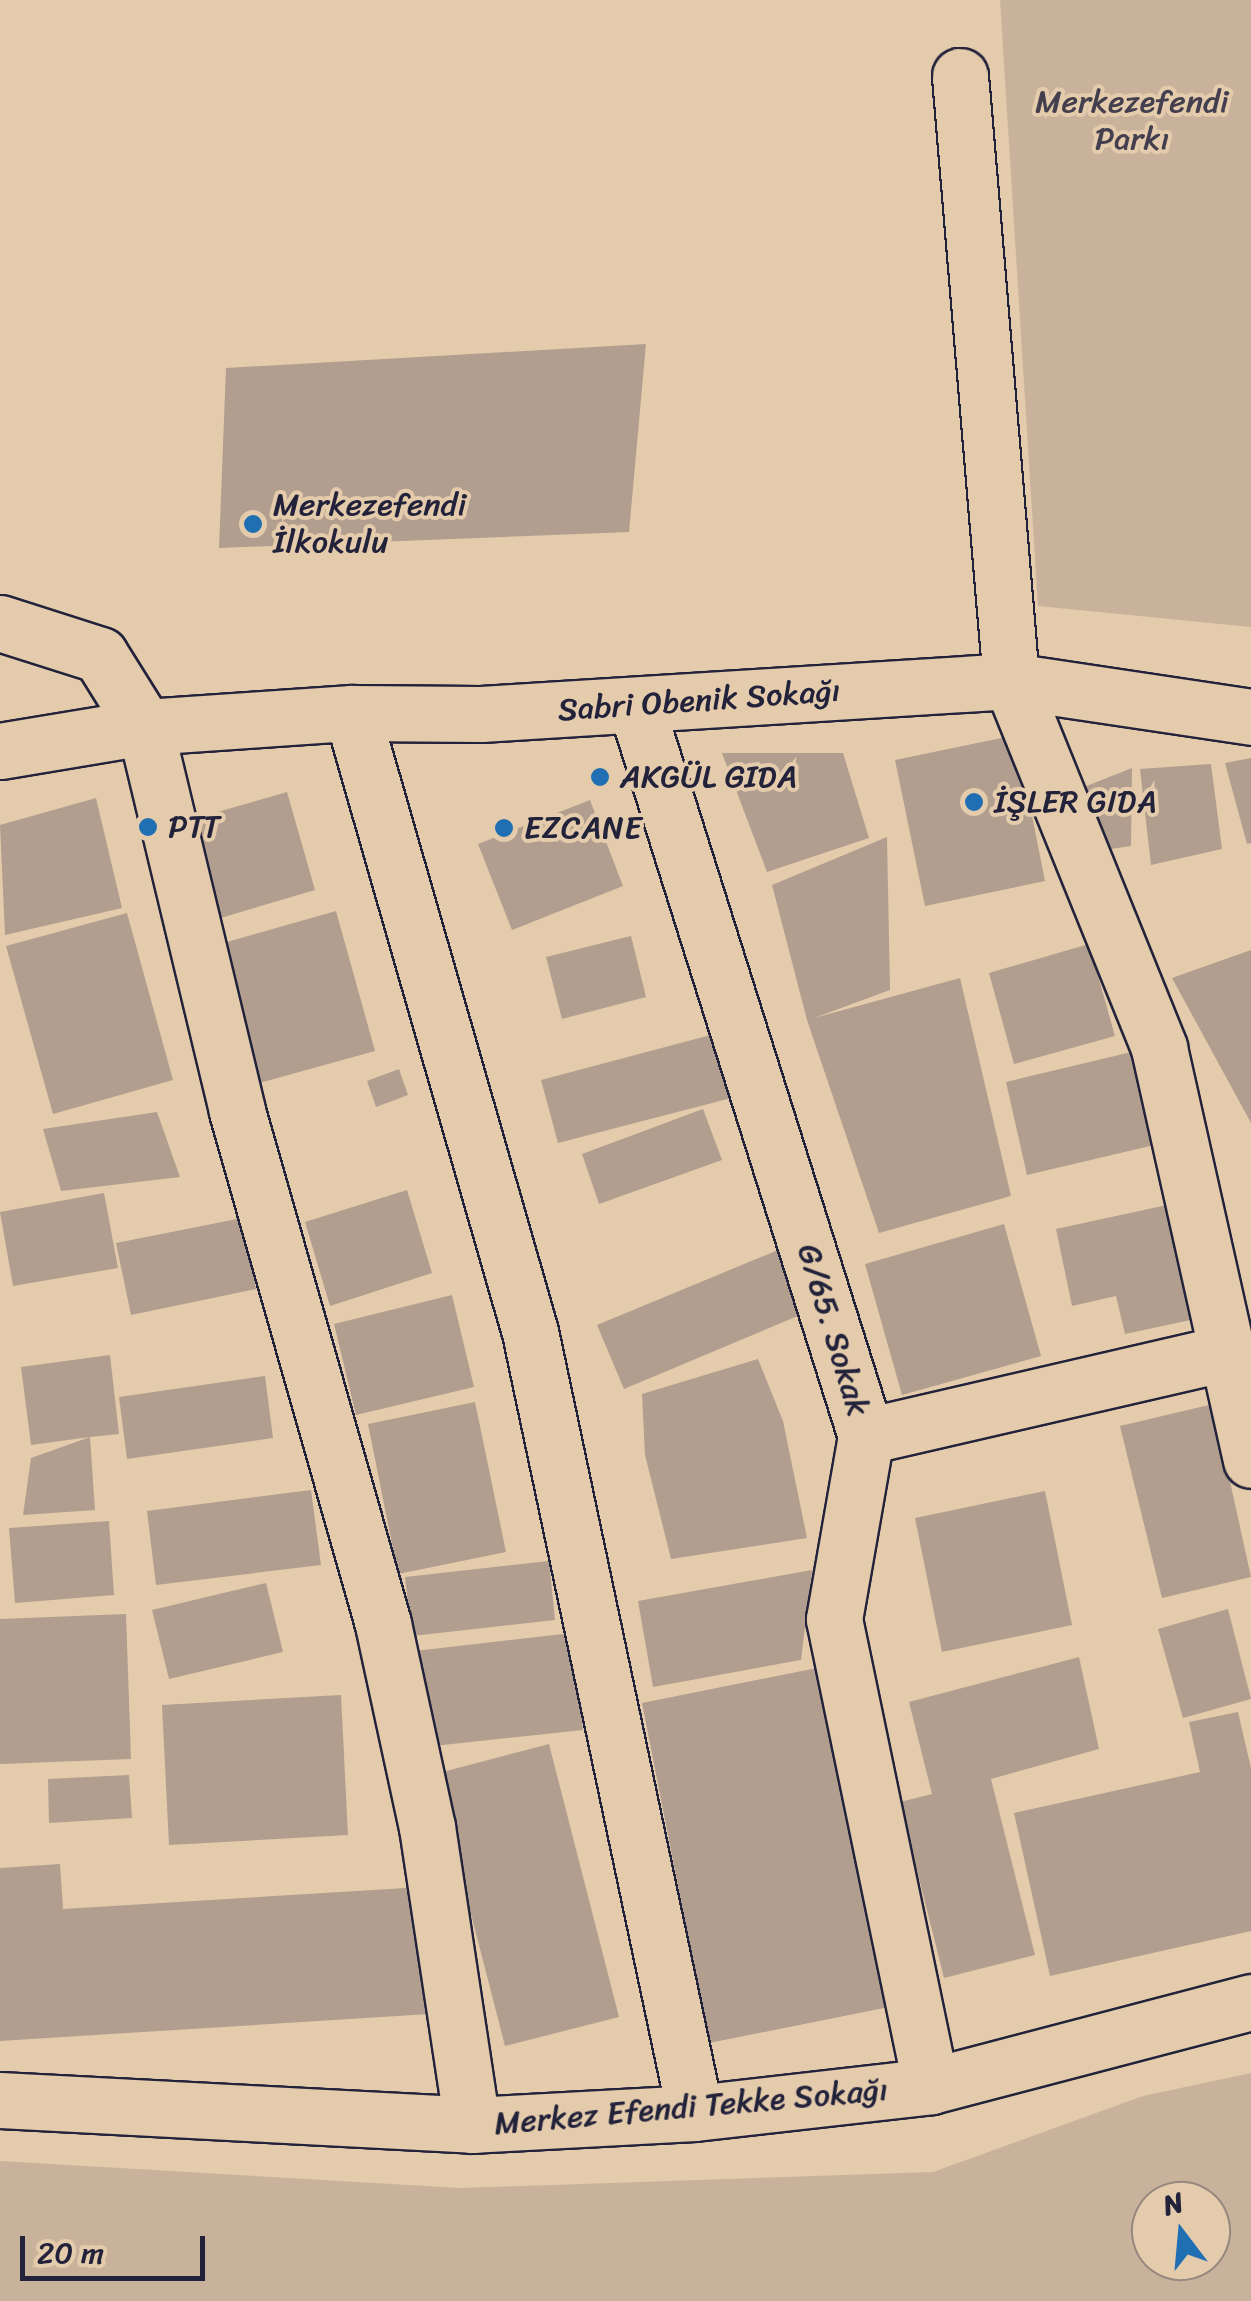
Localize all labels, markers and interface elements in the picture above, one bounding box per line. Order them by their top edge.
park label: Merkezefendi Parkı [1035,84,1229,159]
place label: Merkezefendi İlkokulu [273,487,466,562]
marker: Merkezefendi İlkokulu [242,513,264,535]
street label: Sabri Obenik Sokağı [556,672,842,730]
place label: AKGÜL GIDA [620,758,797,796]
marker: AKGÜL GIDA [589,766,611,788]
place label: İŞLER GIDA [994,783,1160,821]
marker: İŞLER GIDA [963,791,985,813]
place label: PTT [168,808,220,846]
place label: EZCANE [524,809,642,847]
marker: PTT [137,816,159,838]
marker: EZCANE [493,817,515,839]
street label: G/65. Sokak [789,1239,877,1421]
street label: Merkez Efendi Tekke Sokağı [492,2071,890,2143]
text: N [1157,2177,1189,2230]
north arrow [1131,2181,1231,2281]
scale bar [25,2216,210,2278]
text: 20 m [37,2226,104,2280]

